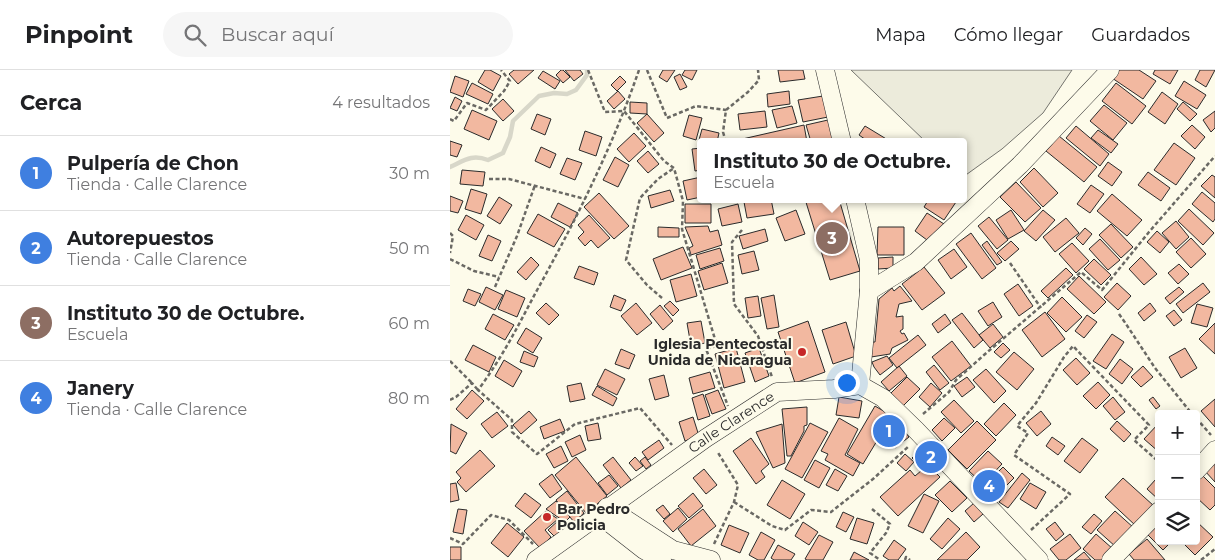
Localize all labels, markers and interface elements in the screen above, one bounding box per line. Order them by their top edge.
search box [163,12,513,57]
text: Pinpoint [25,20,133,49]
icon: search [181,21,209,49]
text: Buscar aquí [221,23,334,46]
text: Mapa [875,24,926,46]
text: Cómo llegar [954,24,1063,46]
text: Guardados [1091,24,1190,46]
text: Cerca [20,90,82,115]
text: 4 resultados [332,93,430,112]
popup [697,138,967,203]
text: Instituto 30 de Octubre. [713,150,951,173]
text: Pulpería de Chon [67,152,239,175]
text: 1 [33,164,39,183]
text: 30 m [389,164,430,183]
text: Escuela [713,173,775,192]
text: Tienda · Calle Clarence [67,175,247,194]
pin: 3 [816,219,848,257]
text: Autorepuestos [67,227,214,250]
text: 2 [31,239,41,258]
text: 50 m [389,239,430,258]
text: Tienda · Calle Clarence [67,250,247,269]
text: Instituto 30 de Octubre. [67,302,304,325]
text: 3 [31,314,41,333]
text: 60 m [388,314,430,333]
text: Escuela [67,325,129,344]
place label: Iglesia Pentecostal Unida de Nicaragua [648,335,792,369]
marker: Iglesia Pentecostal Unida de Nicaragua [796,346,808,358]
your location [834,370,860,396]
text: Janery [67,377,134,400]
street label: Calle Clarence [685,387,778,457]
text: 4 [30,389,42,408]
text: 80 m [388,389,430,408]
text: Tienda · Calle Clarence [67,400,247,419]
map controls [1155,410,1200,545]
button: + [1155,410,1200,455]
pin: 1 [873,412,905,450]
pin: 2 [915,438,947,476]
button: − [1155,455,1200,500]
pin: 4 [973,467,1005,505]
place label: Bar Pedro Policia [557,500,630,534]
button: layers [1155,500,1200,545]
marker: Bar Pedro Policia [541,511,553,523]

